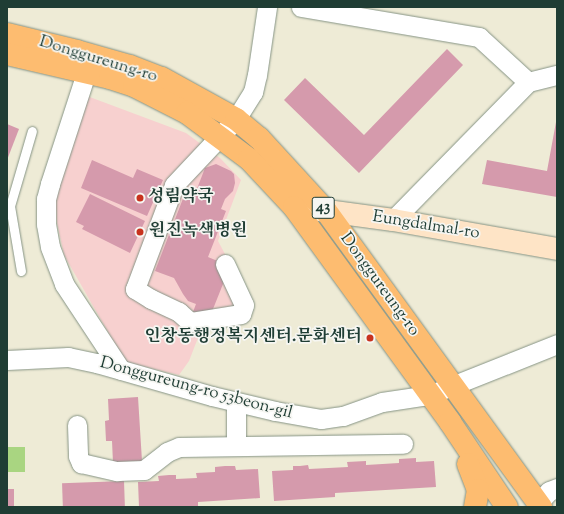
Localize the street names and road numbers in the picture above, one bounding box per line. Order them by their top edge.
street label: Donggureung-ro [36,32,160,88]
road number: 43 [311,194,335,222]
street label: Eungdalmal-ro [371,207,481,245]
street label: Donggureung-ro [335,229,423,341]
street label: Donggureung-ro 53beon-gil [97,353,295,425]

